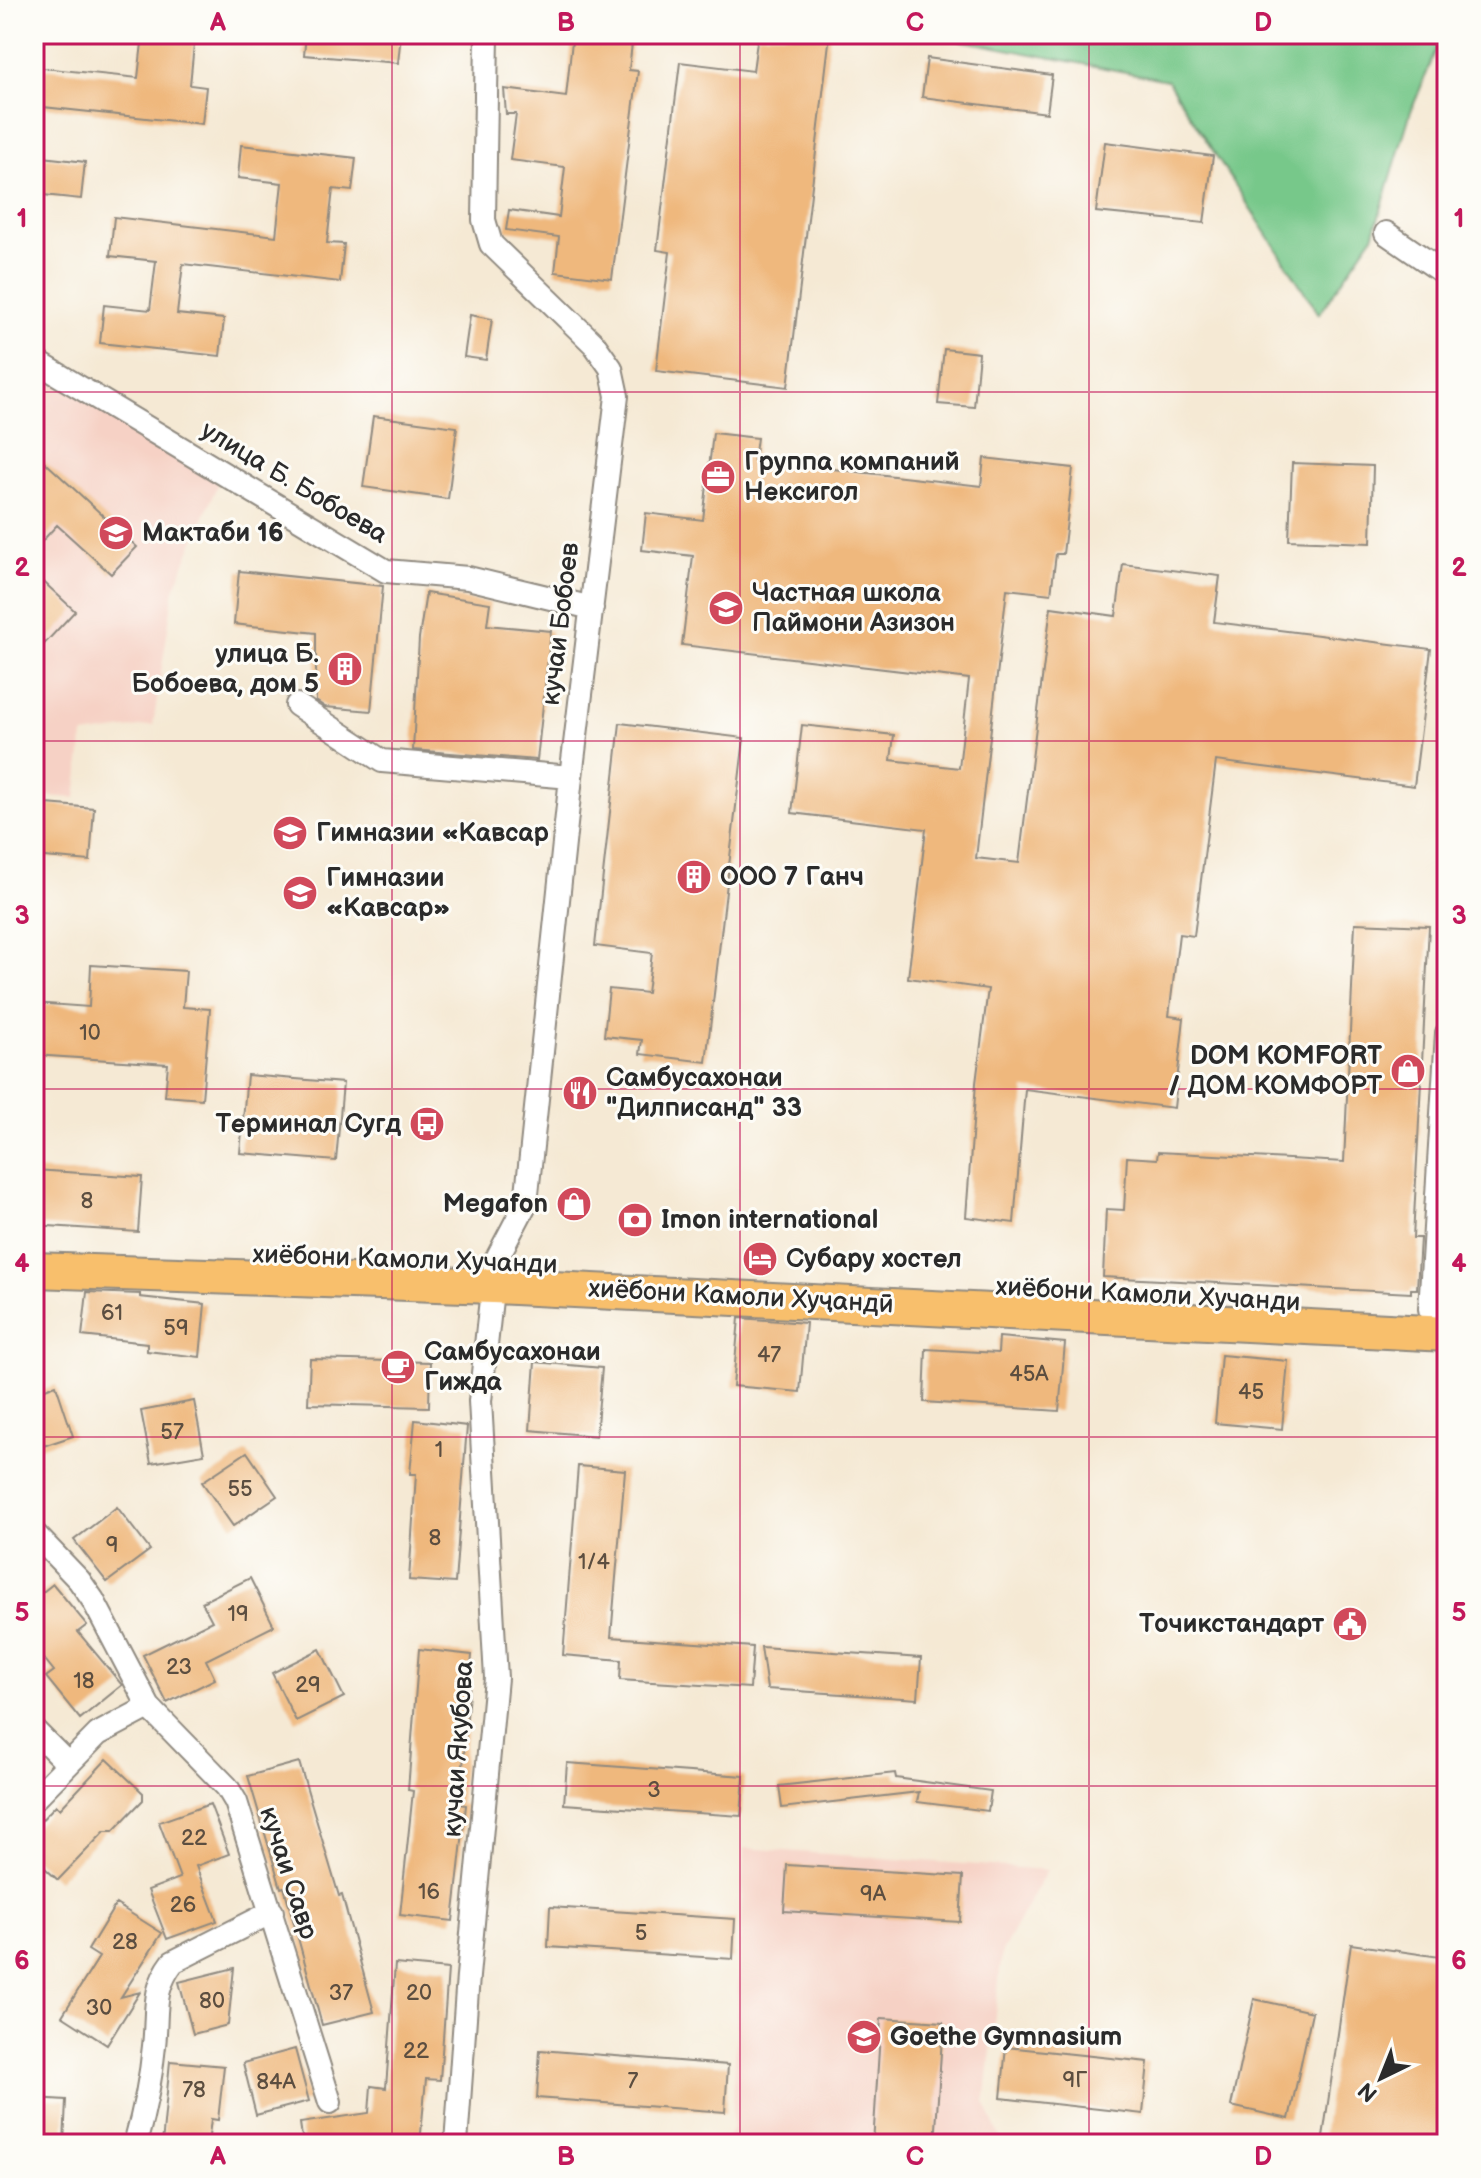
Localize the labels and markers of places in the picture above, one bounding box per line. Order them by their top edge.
place label: Группа компаний Нексигол [744,447,960,508]
office icon: Группа компаний Нексигол [699,458,737,496]
school or university icon: Мактаби 16 [97,514,135,552]
place label: Мактаби 16 [142,518,284,549]
place label: Частная школа Паймони Азизон [752,578,955,639]
school or university icon: Частная школа Паймони Азизон [707,589,745,627]
place label: улица Б. Бобоева, дом 5 [132,639,319,700]
building icon: улица Б. Бобоева, дом 5 [326,650,364,688]
school or university icon: Гимназии «Кавсар [271,814,309,852]
place label: Гимназии «Кавсар [316,818,549,849]
building icon: ООО 7 Ганч [675,858,713,896]
place label: ООО 7 Ганч [720,862,864,893]
place label: Гимназии «Кавсар» [326,863,450,924]
school or university icon: Гимназии «Кавсар» [281,874,319,912]
place label: DOM KOMFORT / ДОМ КОМФОРТ [1168,1041,1383,1102]
shop icon: DOM KOMFORT / ДОМ КОМФОРТ [1389,1052,1427,1090]
place label: Самбусахонаи "Дилписанд" 33 [606,1063,802,1124]
restaurant icon: Самбусахонаи "Дилписанд" 33 [561,1074,599,1112]
bus stop icon: Терминал Сугд [408,1105,446,1143]
place label: Терминал Сугд [216,1109,401,1140]
shop icon: Megafon [555,1185,593,1223]
place label: Megafon [443,1189,548,1220]
bank icon: Imon international [616,1201,654,1239]
place label: Imon international [661,1205,878,1236]
hotel icon: Субару хостел [741,1240,779,1278]
place label: Субару хостел [786,1244,962,1275]
place label: Самбусахонаи Гижда [424,1337,601,1398]
cafe icon: Самбусахонаи Гижда [379,1348,417,1386]
public building icon: Точикстандарт [1331,1605,1369,1643]
place label: Точикстандарт [1139,1609,1325,1640]
school or university icon: Goethe Gymnasium [845,2018,883,2056]
place label: Goethe Gymnasium [890,2022,1122,2053]

